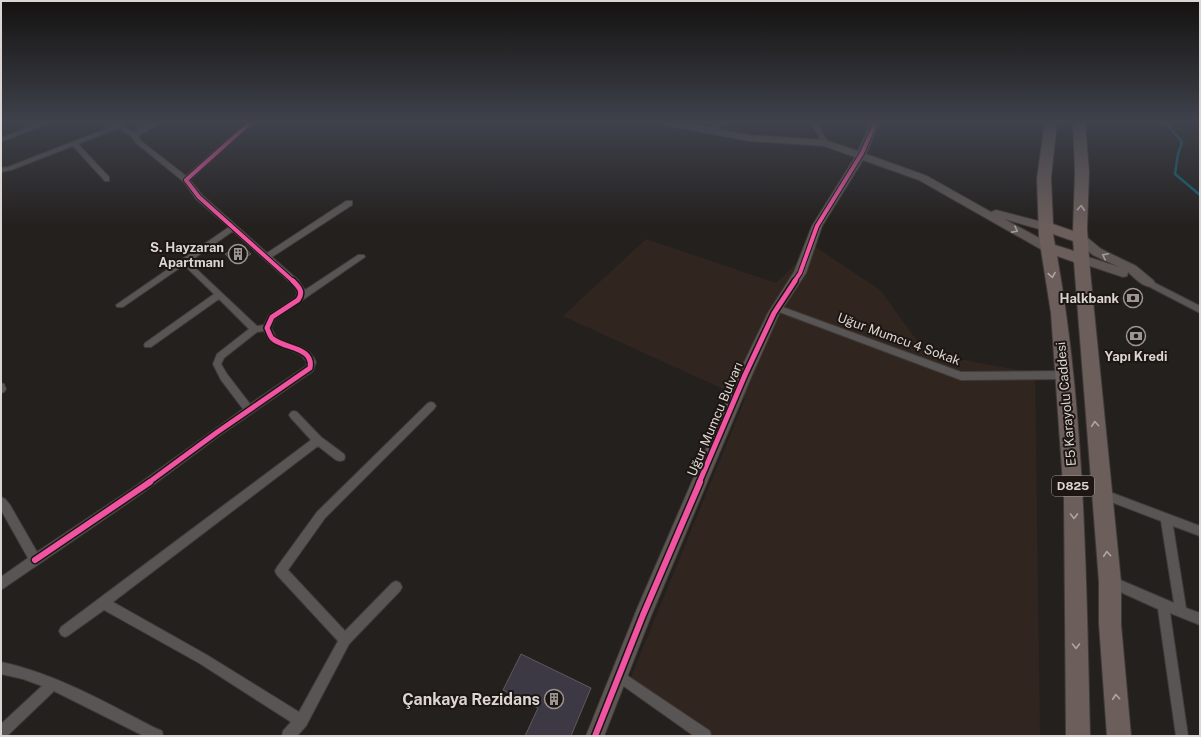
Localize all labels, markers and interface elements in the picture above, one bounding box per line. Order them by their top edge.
one-way arrow [1077,205,1086,211]
one-way arrow [1011,225,1018,233]
place label: S. Hayzaran Apartmanı [150,240,224,270]
building icon: S. Hayzaran Apartmanı [227,243,249,265]
one-way arrow [1101,253,1109,261]
one-way arrow [1048,272,1056,278]
bank icon: Halkbank [1122,287,1144,309]
place label: Halkbank [1059,291,1119,306]
street label: Uğur Mumcu 4 Sokak [835,310,963,368]
bank icon: Yapı Kredi [1125,325,1147,347]
street label: E5 Karayolu Caddesi [1053,341,1079,467]
place label: Yapı Kredi [1105,349,1167,364]
street label: Uğur Mumcu Bulvarı [684,360,746,478]
one-way arrow [1091,421,1100,427]
road number: D825 [1052,476,1094,496]
one-way arrow [1070,513,1078,519]
one-way arrow [1103,550,1112,557]
one-way arrow [1072,643,1080,649]
building icon: Çankaya Rezidans [543,688,565,710]
place label: Çankaya Rezidans [402,690,540,709]
one-way arrow [1112,694,1121,700]

